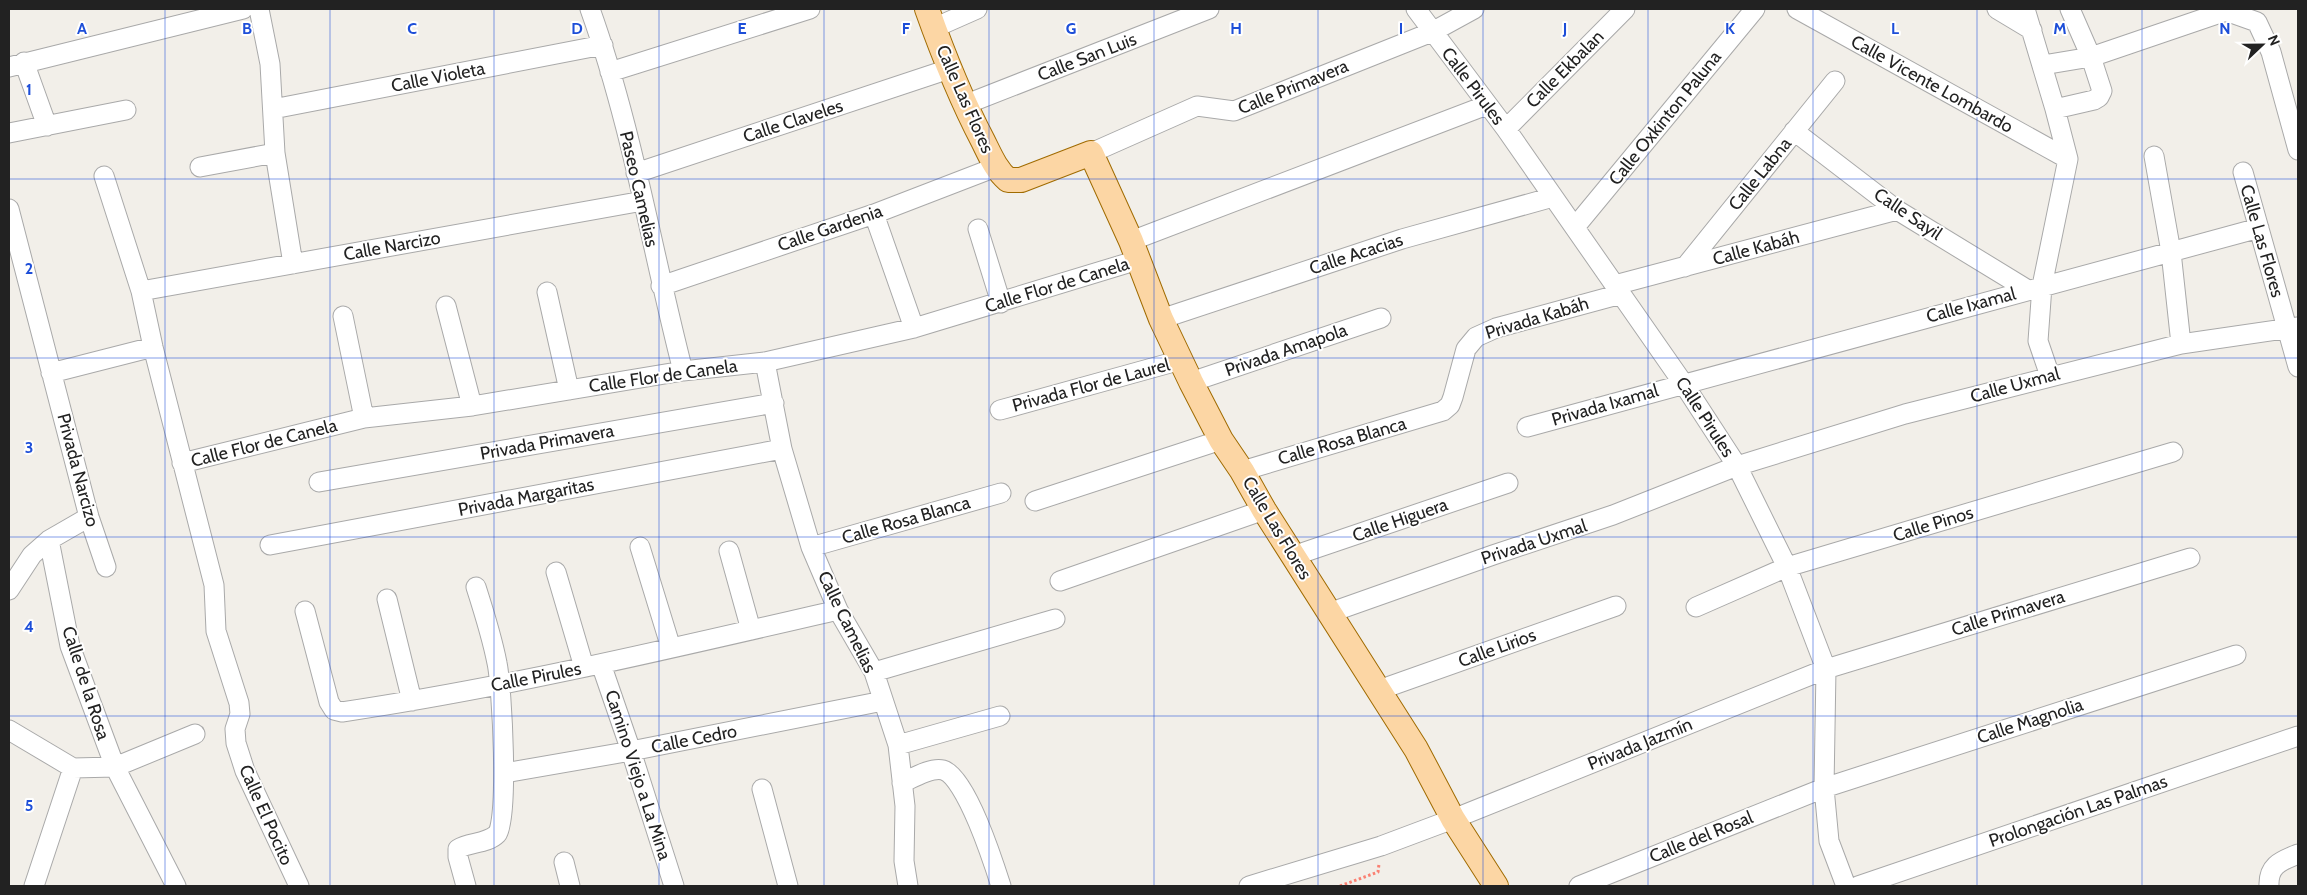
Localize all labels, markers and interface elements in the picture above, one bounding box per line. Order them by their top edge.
text: A [77,19,87,38]
text: B [242,19,252,38]
text: C [407,19,417,38]
text: D [571,19,583,38]
text: E [737,19,747,38]
text: F [902,19,911,38]
text: G [1066,19,1076,38]
text: H [1230,19,1242,38]
text: I [1399,19,1403,38]
text: J [1562,19,1567,38]
text: K [1725,19,1735,38]
text: M [2053,19,2067,38]
text: N [2219,19,2231,38]
north arrow [2237,20,2287,70]
street label: Calle Ekbalan [1522,26,1608,112]
street label: Calle San Luis [1034,28,1140,86]
street label: Calle Vicente Lombardo [1847,30,2017,138]
text: N [2264,32,2284,48]
street label: Calle Las Flores [931,41,999,157]
street label: Calle Pirules [1437,43,1509,129]
street label: Calle Oxkinton Paluna [1604,46,1726,190]
street label: Calle Primavera [1235,55,1352,119]
street label: Calle Violeta [389,57,487,97]
text: 1 [26,80,32,99]
street label: Calle Claveles [740,95,846,147]
street label: Paseo Camelias [615,129,663,249]
street label: Calle Labna [1724,133,1796,215]
street label: Calle Las Flores [2235,182,2289,300]
street label: Calle Sayil [1870,183,1947,245]
street label: Calle Gardenia [775,200,886,256]
street label: Calle Kabáh [1710,226,1802,270]
street label: Calle Narcizo [342,227,442,265]
street label: Calle Acacias [1306,229,1406,279]
street label: Calle Flor de Canela [982,252,1132,317]
text: 2 [25,259,33,278]
street label: Calle Ixamal [1924,282,2019,328]
street label: Privada Kabáh [1483,292,1591,344]
street label: Privada Amapola [1222,319,1350,381]
street label: Privada Flor de Laurel [1010,353,1173,417]
street label: Calle Flor de Canela [587,355,739,397]
street label: Calle Uxmal [1968,362,2063,407]
street label: Calle Pirules [1671,373,1739,461]
street label: Privada Ixamal [1549,379,1662,431]
street label: Privada Narcizo [52,411,104,529]
street label: Calle Rosa Blanca [1275,412,1409,470]
street label: Calle Flor de Canela [189,414,340,472]
street label: Privada Primavera [478,419,616,465]
text: 3 [25,438,33,457]
street label: Privada Margaritas [456,473,596,521]
street label: Calle Las Flores [1238,473,1316,583]
street label: Calle Rosa Blanca [839,491,973,549]
street label: Calle Higuera [1349,493,1451,547]
street label: Calle Pinos [1890,501,1976,547]
street label: Privada Uxmal [1478,514,1590,569]
street label: Calle Camelias [813,568,881,676]
street label: Calle Primavera [1949,585,2068,641]
text: 4 [24,617,34,636]
street label: Calle de la Rosa [57,623,115,743]
street label: Calle Lirios [1455,624,1539,672]
street label: Calle Pirules [489,657,583,697]
street label: Camino Viejo a La Mina [600,687,676,863]
street label: Calle Magnolia [1974,693,2086,748]
street label: Privada Jazmín [1584,713,1696,775]
street label: Calle Cedro [649,720,739,758]
street label: Calle El Pocito [234,761,298,869]
street label: Prolongación Las Palmas [1986,770,2170,852]
text: 5 [25,796,33,815]
street label: Calle del Rosal [1646,806,1757,868]

